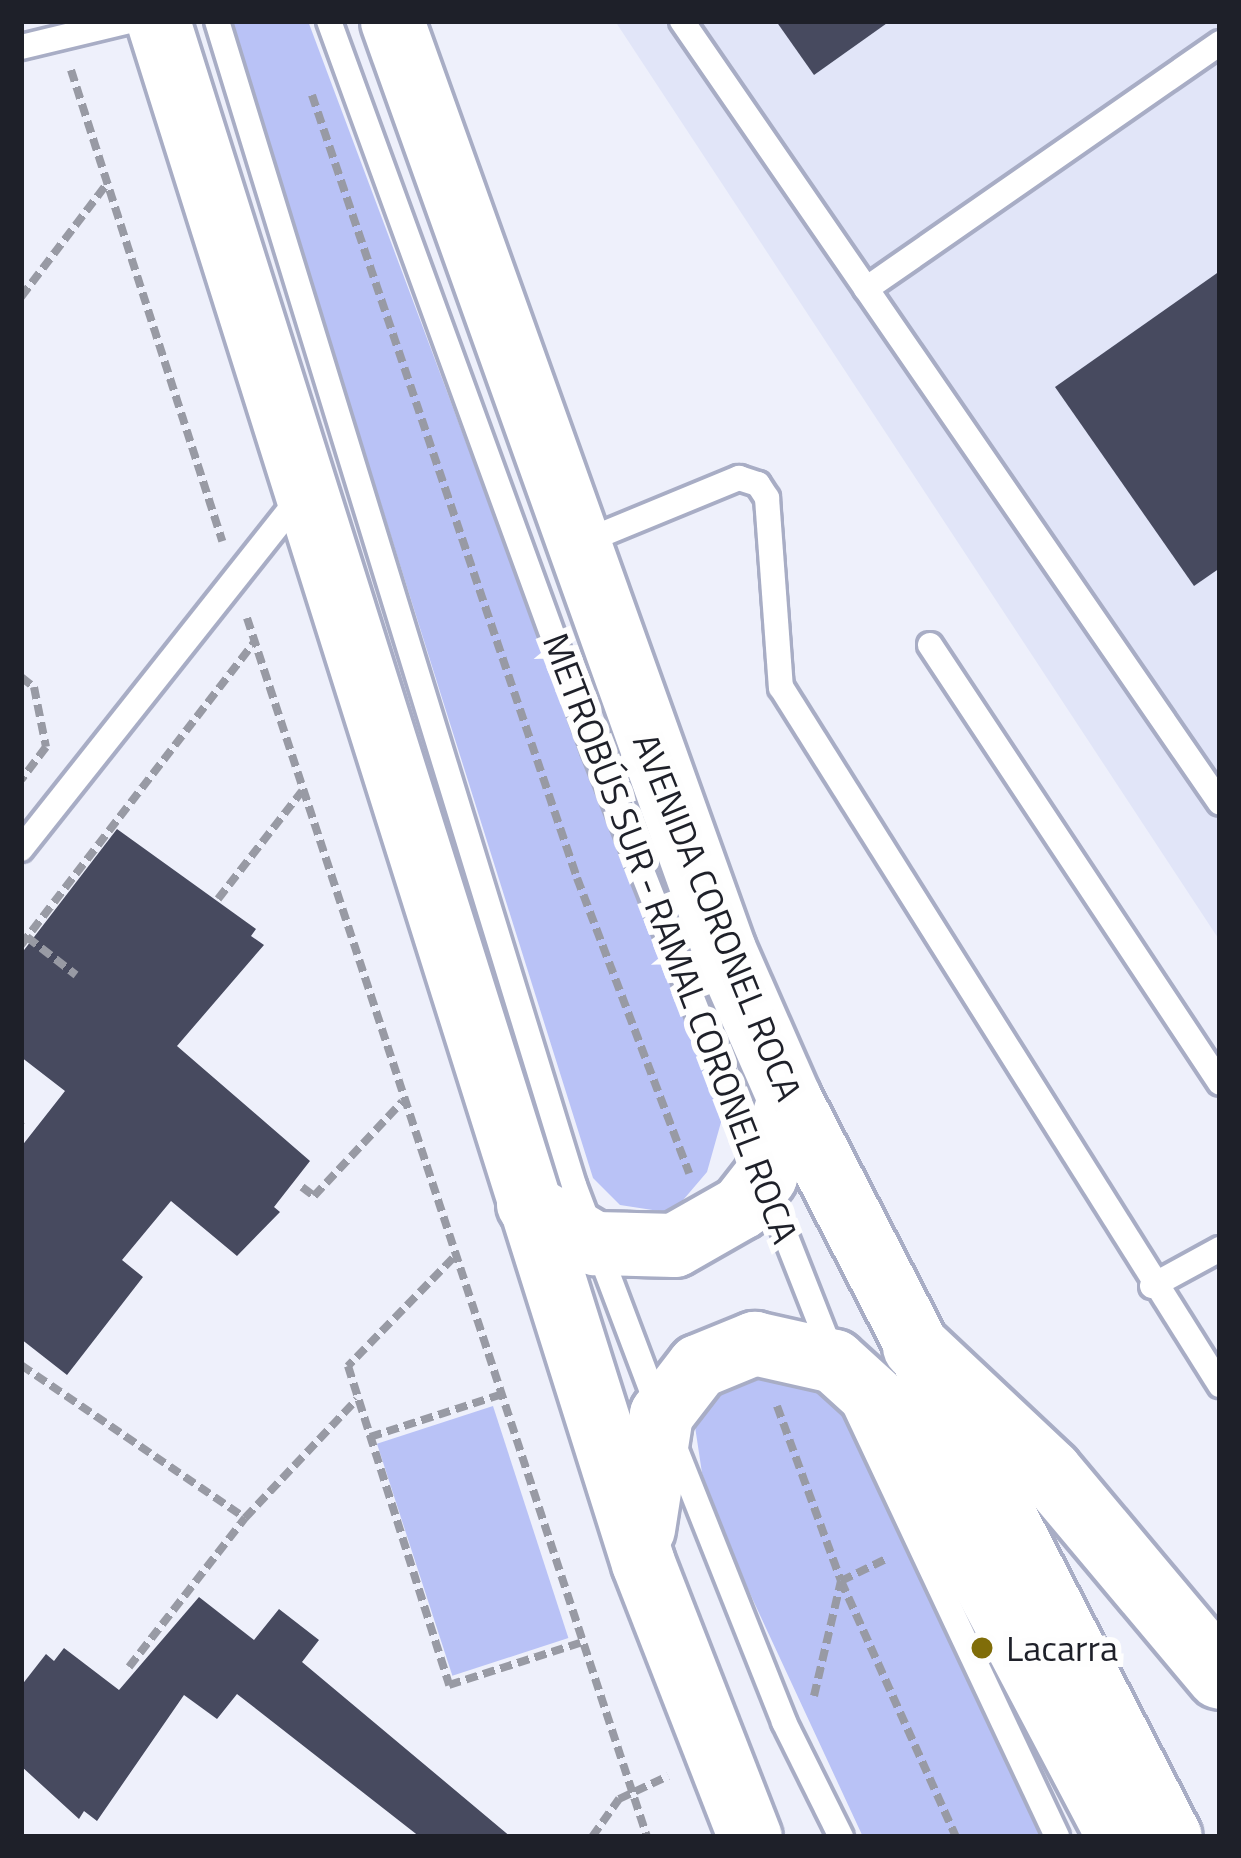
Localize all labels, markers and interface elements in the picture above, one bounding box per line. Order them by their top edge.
street label: METROBÚS SUR - RAMAL CORONEL ROCA [534,627,808,1249]
street label: AVENIDA CORONEL ROCA [625,727,811,1107]
place label: Lacarra [1006,1626,1118,1670]
marker: Lacarra [969,1635,995,1661]

